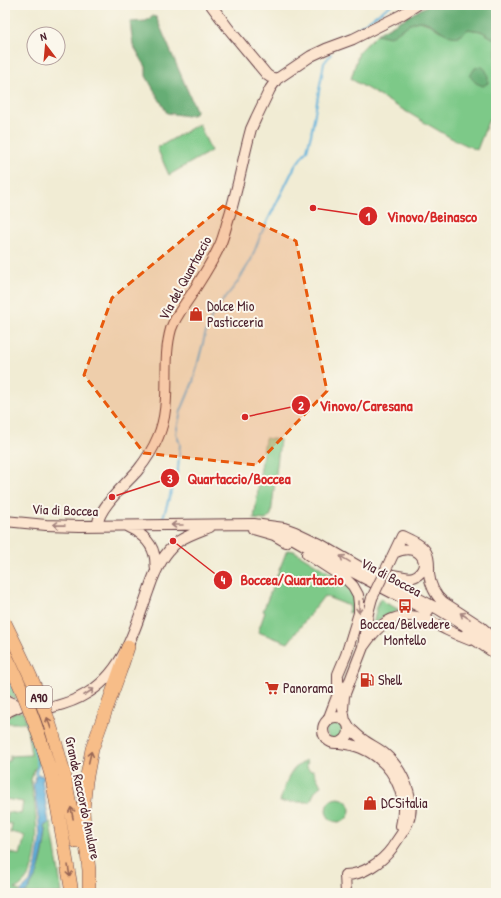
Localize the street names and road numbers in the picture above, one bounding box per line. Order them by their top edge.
street label: Via del Quartaccio [154,232,216,323]
street label: Via di Boccea [32,499,99,520]
street label: Via di Boccea [358,553,425,601]
road number: A90 [26,686,52,708]
street label: Grande Raccordo Anulare [61,735,106,862]

